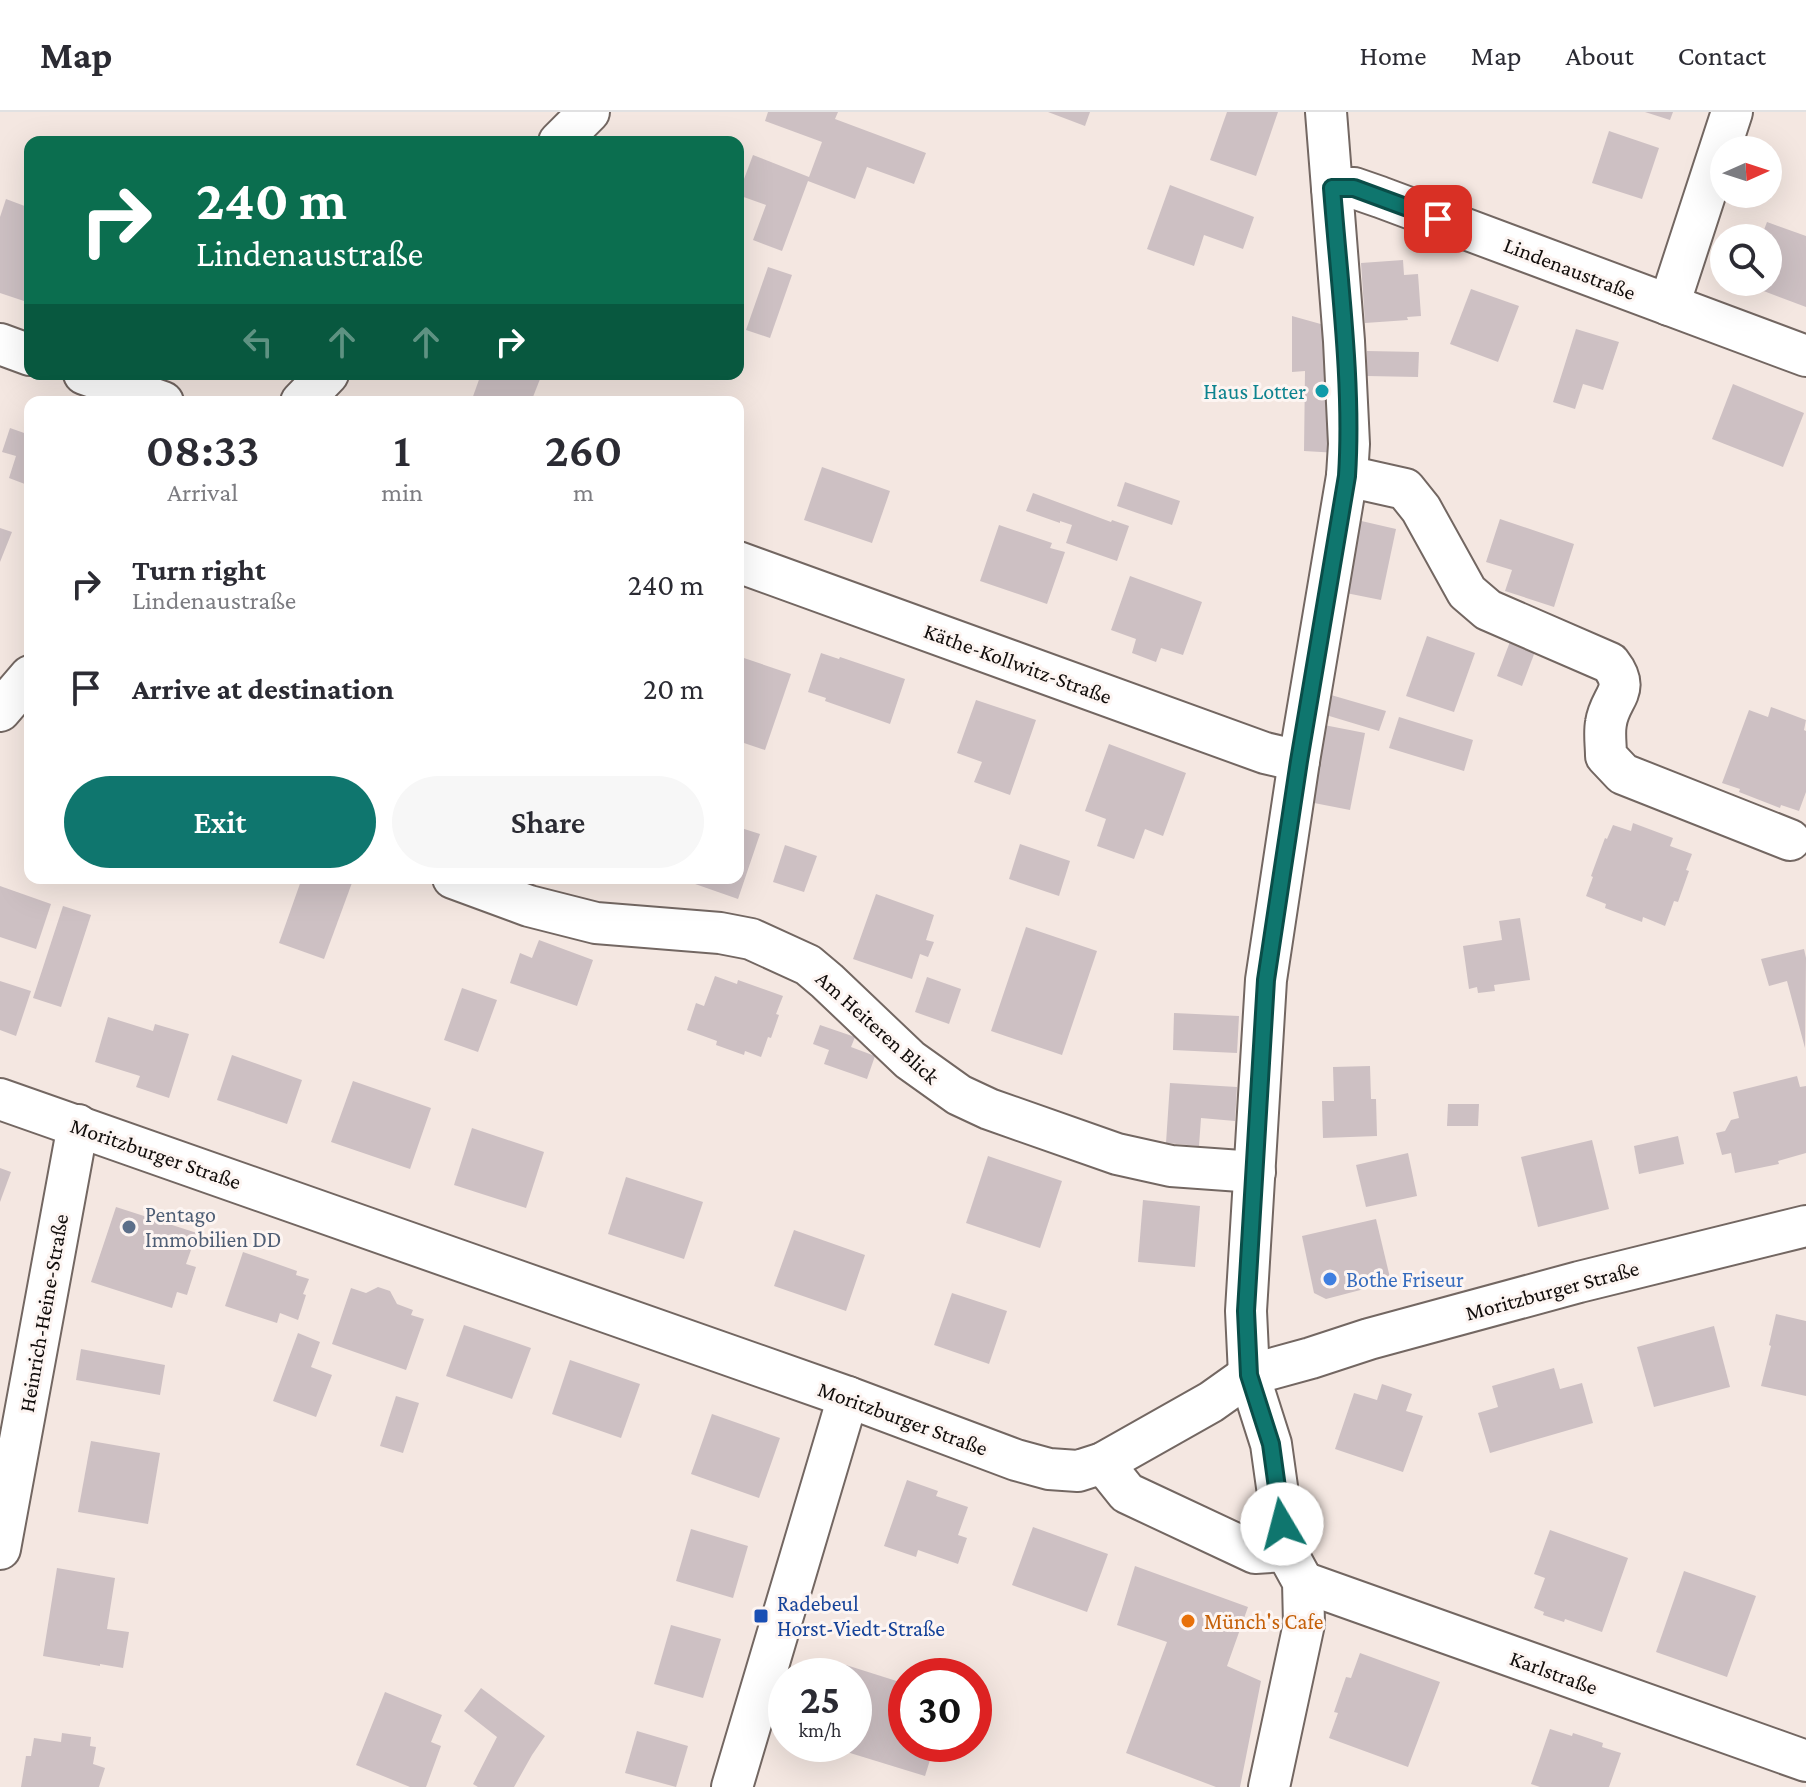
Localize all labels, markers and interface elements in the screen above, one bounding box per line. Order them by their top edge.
text: Map [40,34,113,76]
text: Home [1360,40,1427,71]
text: Map [1471,40,1522,71]
text: About [1566,40,1634,71]
text: Contact [1678,40,1766,71]
north arrow [1710,136,1782,208]
map controls [1710,136,1782,296]
icon: right [64,168,168,272]
text: 240 m [196,169,347,231]
pin [1404,185,1472,253]
icon: arrive [1416,197,1460,241]
button: search [1710,224,1782,296]
street label: Lindenaustraße [1501,232,1639,305]
text: Lindenaustraße [196,234,423,274]
icon: left [236,320,280,364]
icon: ahead [320,320,364,364]
icon: ahead [404,320,448,364]
icon: right [488,320,532,364]
place label: Haus Lotter [1203,379,1306,404]
marker: Haus Lotter [1313,382,1331,400]
text: 08:33 [146,423,260,476]
text: 1 [394,423,411,476]
text: 260 [545,423,622,476]
text: Arrival [167,478,238,507]
text: min [381,478,423,507]
text: m [573,478,594,507]
text: Turn right [132,553,266,586]
icon: right [64,562,108,606]
text: 240 m [628,568,704,601]
text: Lindenaustraße [132,586,296,615]
street label: Käthe-Kollwitz-Straße [921,618,1115,709]
icon: arrive [64,666,108,710]
text: Arrive at destination [132,672,394,705]
text: 20 m [643,672,704,705]
button: Exit [64,776,376,868]
button: Share [392,776,704,868]
street label: Am Heiteren Blick [811,966,945,1090]
street label: Moritzburger Straße [67,1113,244,1194]
place label: Pentago Immobilien DD [145,1202,281,1252]
street label: Heinrich-Heine-Straße [14,1212,73,1414]
marker: Pentago Immobilien DD [120,1218,138,1236]
street label: Moritzburger Straße [1463,1255,1642,1326]
place label: Bothe Friseur [1346,1267,1464,1292]
marker: Bothe Friseur [1321,1270,1339,1288]
street label: Moritzburger Straße [815,1376,991,1461]
position arrow [1240,1482,1324,1566]
place label: Radebeul Horst-Viedt-Straße [777,1591,945,1641]
marker: Radebeul Horst-Viedt-Straße [752,1607,770,1625]
place label: Münch's Cafe [1204,1609,1324,1634]
marker: Münch's Cafe [1179,1612,1197,1630]
street label: Karlstraße [1507,1645,1601,1700]
speed limit sign: 30 [888,1658,992,1762]
text: 25 [800,1677,840,1722]
text: km/h [798,1719,842,1741]

